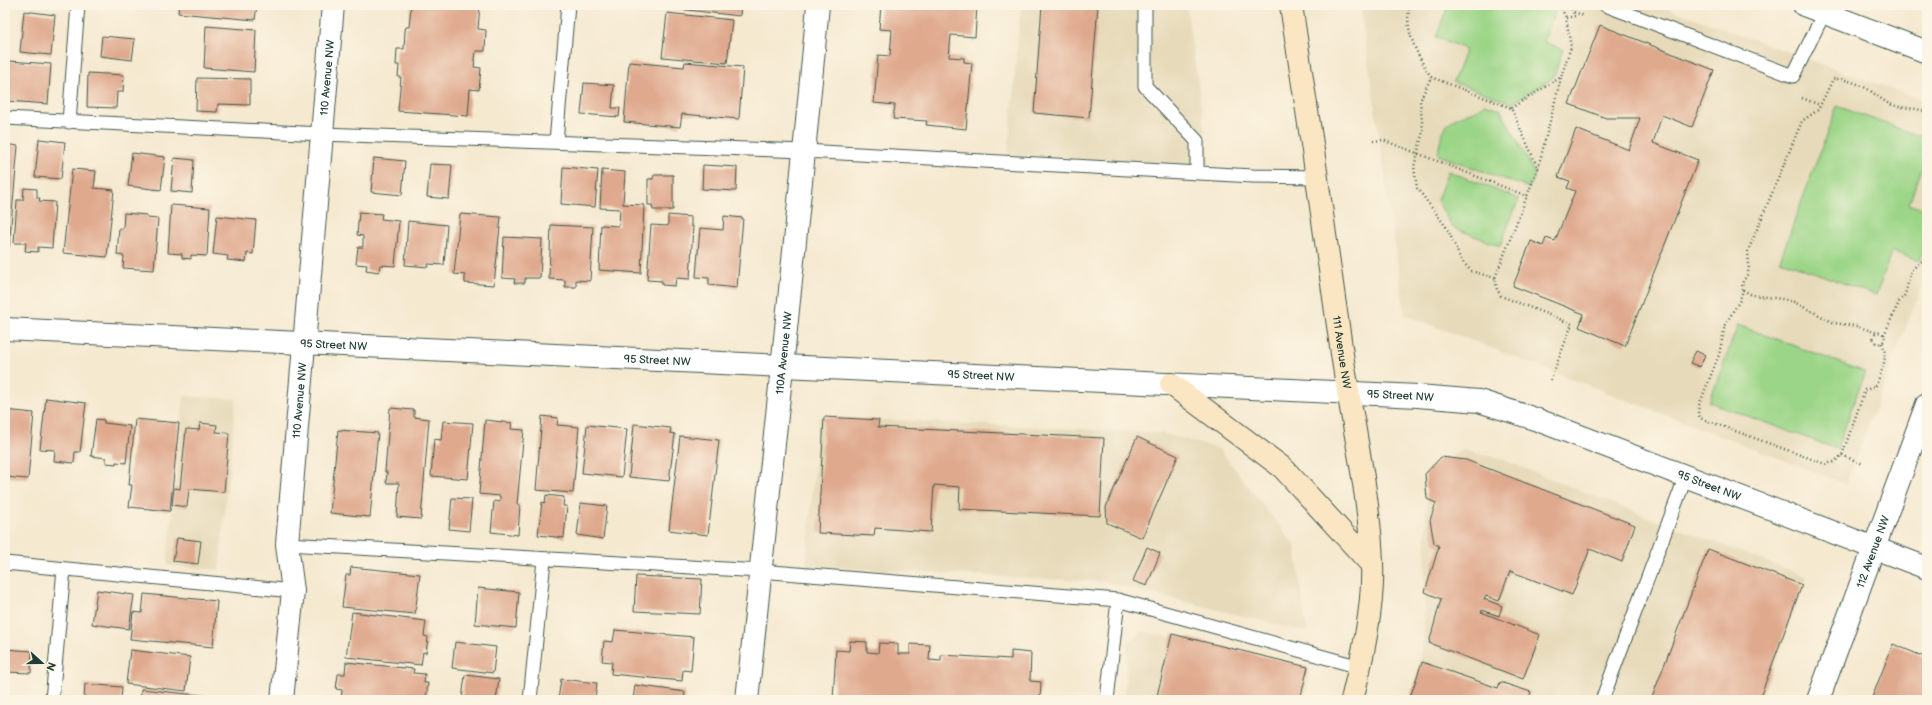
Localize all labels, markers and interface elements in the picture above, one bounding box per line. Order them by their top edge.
street label: 110 Avenue NW [317,39,337,116]
street label: 110A Avenue NW [773,311,794,395]
street label: 111 Avenue NW [1330,315,1354,390]
street label: 95 Street NW [300,337,367,353]
street label: 95 Street NW [623,352,691,368]
street label: 110 Avenue NW [290,362,309,439]
street label: 95 Street NW [947,367,1015,383]
street label: 95 Street NW [1367,387,1434,404]
street label: 95 Street NW [1676,467,1743,503]
street label: 112 Avenue NW [1853,514,1892,590]
north arrow [22,643,62,683]
text: N [43,660,58,673]

